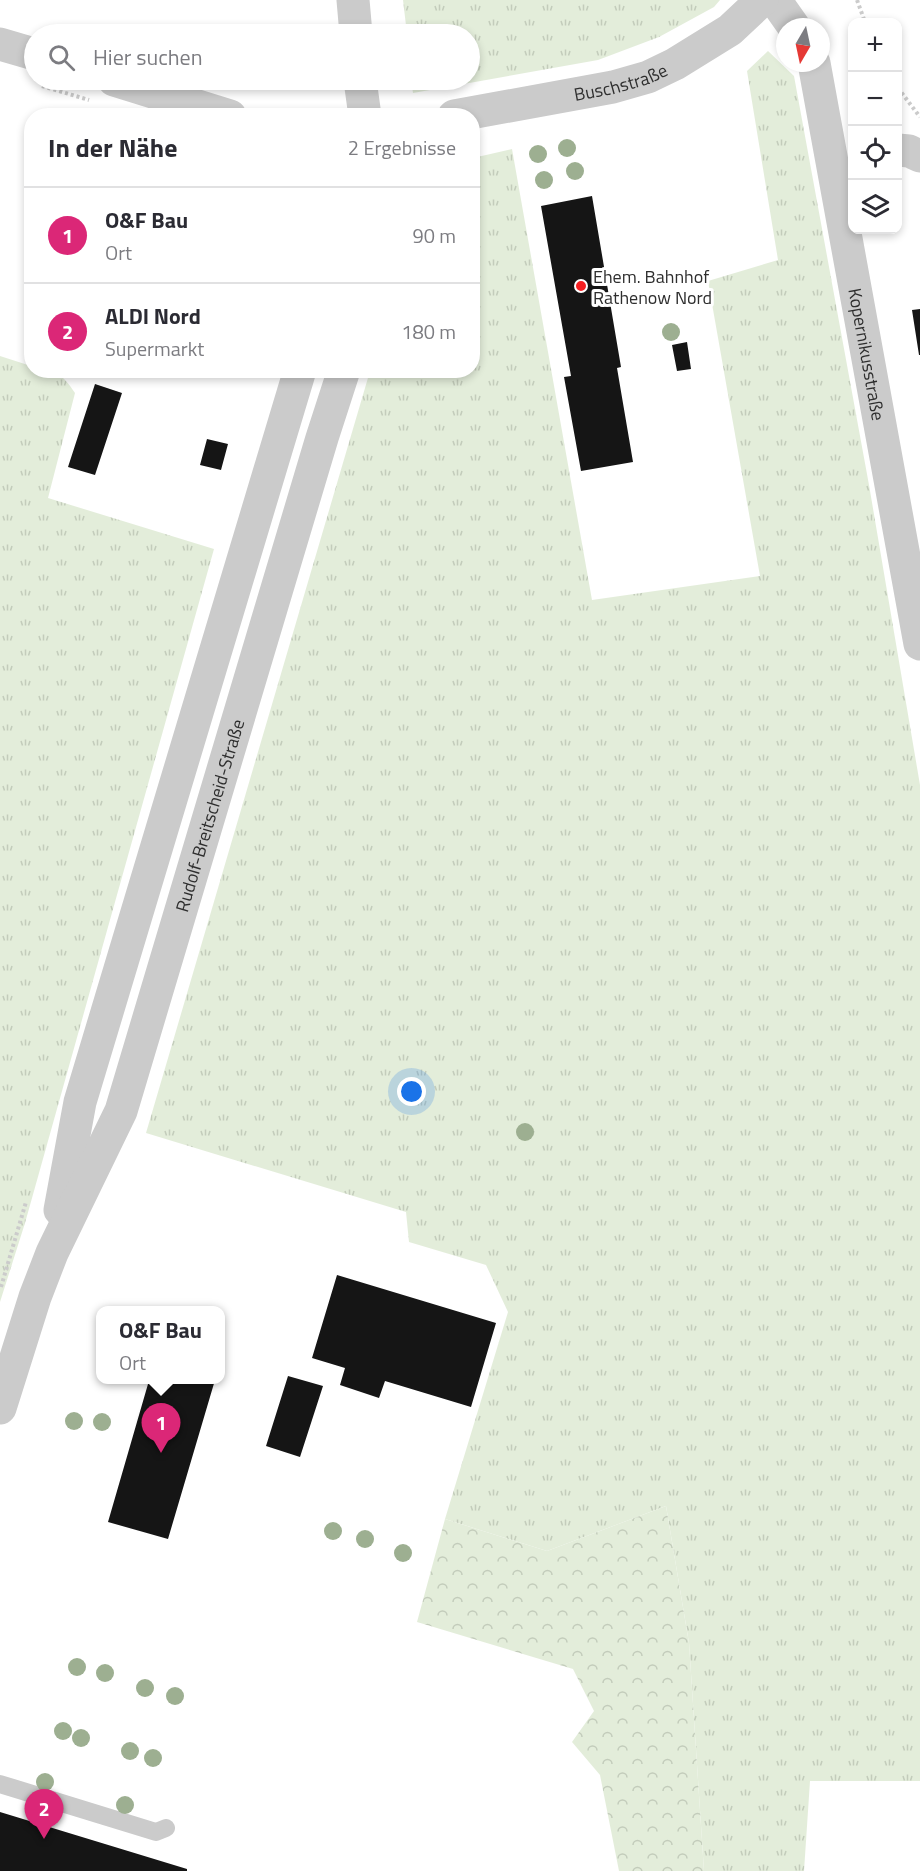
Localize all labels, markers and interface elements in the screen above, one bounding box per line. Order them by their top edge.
north arrow [776,18,830,72]
map controls [848,18,902,234]
button: + [848,18,902,72]
search box [24,24,480,90]
text: Hier suchen [93,40,202,74]
icon: search [45,41,78,74]
street label: Buschstraße [572,56,672,107]
button: − [848,72,902,126]
button: locate [848,126,902,180]
text: In der Nähe [48,128,177,167]
text: 2 Ergebnisse [348,132,456,163]
button: layers [848,180,902,234]
text: O&F Bau [105,203,188,237]
text: 1 [62,220,73,251]
text: 90 m [412,220,456,251]
text: Ort [105,237,132,268]
place label: Ehem. Bahnhof Rathenow Nord [593,263,712,311]
marker: Ehem. Bahnhof Rathenow Nord [574,279,588,293]
street label: Kopernikusstraße [842,286,892,422]
text: ALDI Nord [105,299,201,333]
text: 2 [62,316,73,347]
text: 180 m [401,316,456,347]
text: Supermarkt [105,333,204,364]
street label: Rudolf-Breitscheid-Straße [168,716,251,915]
your location [397,1077,426,1106]
popup [96,1306,225,1384]
text: O&F Bau [119,1313,202,1347]
text: Ort [119,1347,146,1378]
pin: 1 [142,1404,180,1453]
pin: 2 [24,1790,63,1839]

